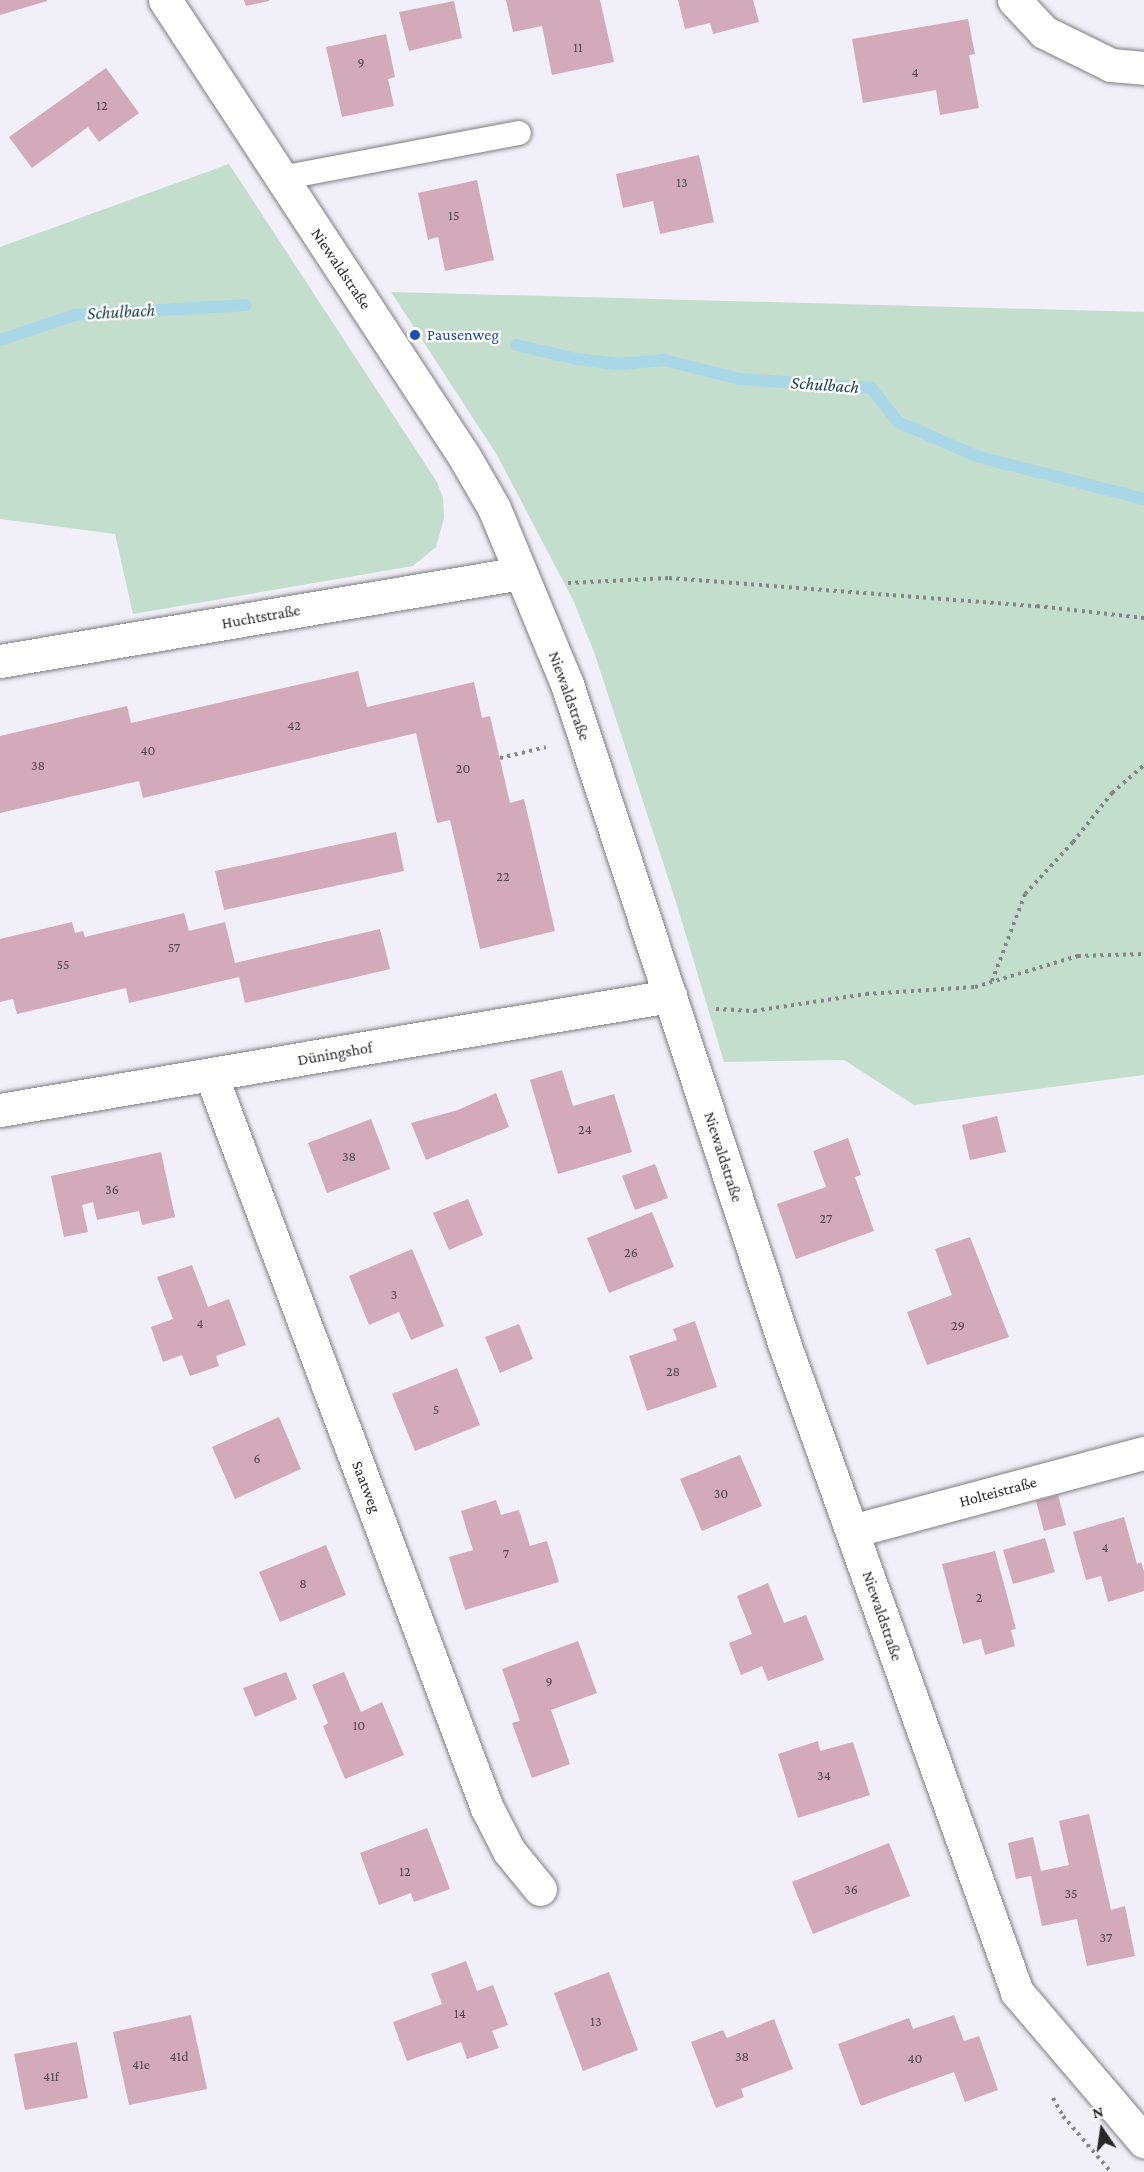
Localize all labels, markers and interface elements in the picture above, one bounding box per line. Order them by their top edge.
house number: 11 [573,39,583,55]
house number: 9 [357,54,365,70]
house number: 4 [911,64,919,80]
house number: 12 [96,97,108,113]
house number: 13 [676,174,688,190]
house number: 15 [448,207,460,223]
street label: Niewaldstraße [307,225,375,313]
water label: Schulbach [86,299,156,325]
place label: Pausenweg [427,325,499,345]
marker: Pausenweg [408,328,422,342]
water label: Schulbach [790,372,860,398]
street label: Huchtstraße [220,601,302,633]
street label: Niewaldstraße [544,649,594,743]
house number: 42 [287,717,301,733]
house number: 40 [140,742,156,758]
house number: 38 [31,757,45,773]
house number: 20 [456,760,470,776]
house number: 22 [496,868,510,884]
house number: 57 [168,939,180,955]
house number: 55 [56,956,70,972]
street label: Düningshof [296,1038,374,1070]
street label: Niewaldstraße [699,1109,747,1205]
house number: 24 [578,1121,592,1137]
house number: 38 [342,1148,356,1164]
house number: 36 [105,1181,119,1197]
house number: 27 [820,1210,832,1226]
house number: 26 [624,1244,638,1260]
house number: 3 [391,1286,397,1302]
house number: 4 [196,1315,204,1331]
house number: 29 [951,1317,965,1333]
house number: 28 [666,1363,680,1379]
house number: 5 [433,1401,439,1417]
house number: 6 [253,1450,261,1466]
street label: Saatweg [347,1458,385,1516]
street label: Holteistraße [957,1472,1039,1512]
house number: 30 [714,1485,728,1501]
house number: 4 [1101,1539,1109,1555]
house number: 7 [503,1545,509,1561]
street label: Niewaldstraße [858,1569,906,1663]
house number: 8 [299,1575,307,1591]
house number: 2 [976,1589,982,1605]
house number: 9 [545,1673,553,1689]
house number: 10 [353,1717,365,1733]
house number: 34 [817,1767,831,1783]
house number: 12 [399,1863,411,1879]
house number: 36 [844,1881,858,1897]
house number: 35 [1064,1885,1078,1901]
house number: 37 [1100,1929,1112,1945]
house number: 14 [454,2005,466,2021]
house number: 13 [590,2013,602,2029]
house number: 41d [169,2048,189,2064]
house number: 38 [735,2048,749,2064]
house number: 40 [907,2050,923,2066]
house number: 41e [132,2056,150,2072]
house number: 41f [43,2068,59,2084]
north arrow [1072,2100,1132,2160]
text: N [1091,2102,1105,2121]

